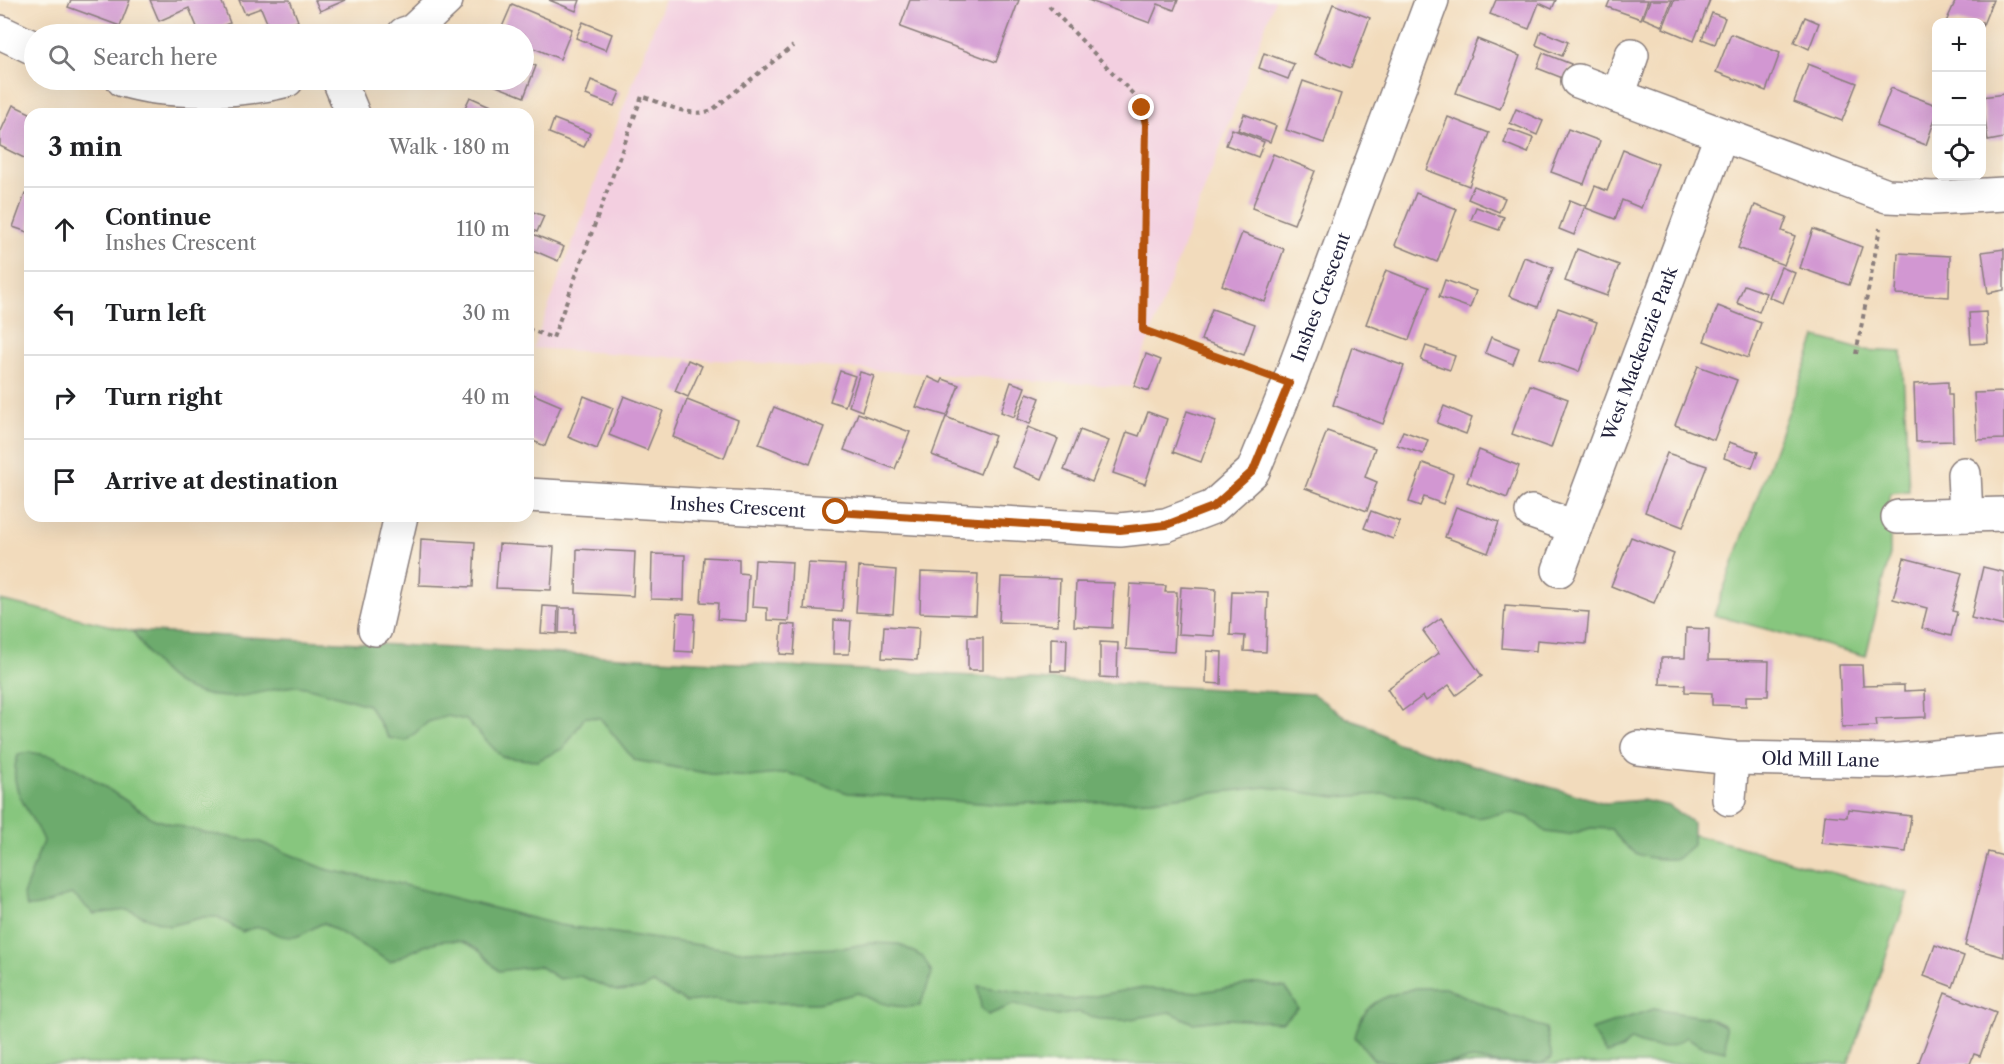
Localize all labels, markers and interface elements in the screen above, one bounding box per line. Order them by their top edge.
map controls [1932,18,1986,180]
button: + [1932,18,1986,72]
search box [24,24,534,90]
icon: search [45,41,78,74]
text: Search here [93,44,218,71]
button: − [1932,72,1986,126]
route end [1128,94,1154,120]
button: locate [1932,126,1986,180]
text: 3 min [48,131,122,163]
text: Walk · 180 m [389,135,510,159]
text: Continue [105,204,211,231]
icon: ahead [48,213,81,246]
text: 110 m [457,217,510,241]
street label: Inshes Crescent [1287,229,1355,365]
text: Inshes Crescent [105,231,256,255]
street label: West Mackenzie Park [1597,262,1683,445]
icon: left [48,297,81,330]
text: Turn left [105,300,206,327]
text: 30 m [462,301,510,325]
icon: right [48,381,81,414]
text: Turn right [105,384,223,411]
text: 40 m [462,385,510,409]
icon: arrive [48,465,81,498]
text: Arrive at destination [105,468,338,495]
street label: Inshes Crescent [669,492,807,522]
route start [822,498,848,524]
street label: Old Mill Lane [1761,748,1880,772]

